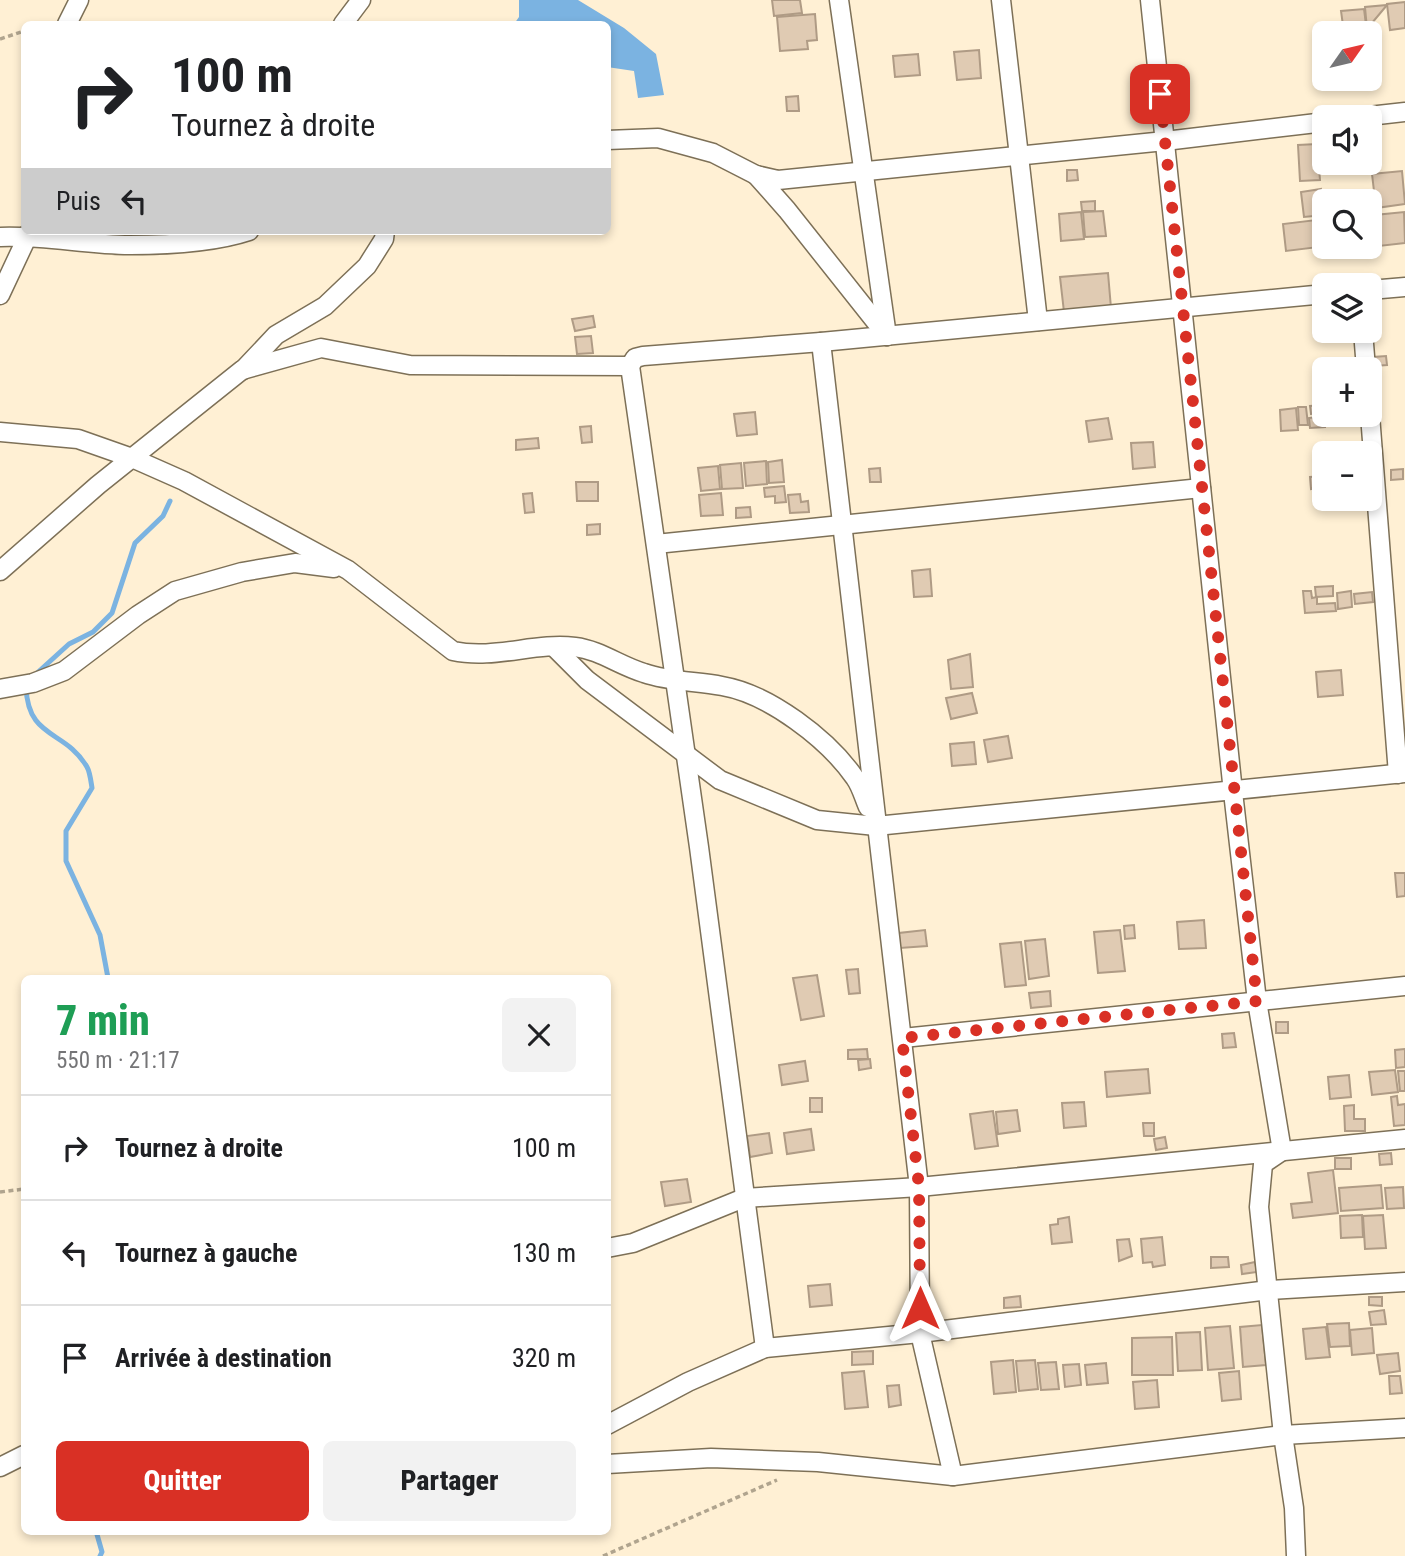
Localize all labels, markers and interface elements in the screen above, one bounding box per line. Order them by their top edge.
north arrow [1312,21,1382,91]
map controls [1312,21,1382,511]
text: 100 m [171,47,293,104]
icon: right [56,49,147,140]
pin [1130,64,1190,124]
icon: arrive [1141,75,1179,113]
button: sound [1312,105,1382,175]
text: Tournez à droite [171,106,375,144]
icon: left [115,182,153,220]
text: Puis [56,186,101,216]
button: search [1312,189,1382,259]
button: layers [1312,273,1382,343]
button: + [1312,357,1382,427]
button: − [1312,441,1382,511]
text: 7 min [56,996,150,1045]
button: close [502,998,576,1072]
text: 550 m · 21:17 [56,1047,180,1074]
icon: right [56,1129,94,1167]
text: Tournez à droite [115,1133,283,1163]
text: 100 m [512,1133,576,1163]
icon: left [56,1234,94,1272]
text: Tournez à gauche [115,1238,297,1268]
text: 130 m [512,1238,576,1268]
position arrow [883,1271,957,1345]
icon: arrive [56,1339,94,1377]
text: Arrivée à destination [115,1343,332,1373]
text: 320 m [512,1343,576,1373]
button: Quitter [56,1441,309,1521]
button: Partager [323,1441,576,1521]

